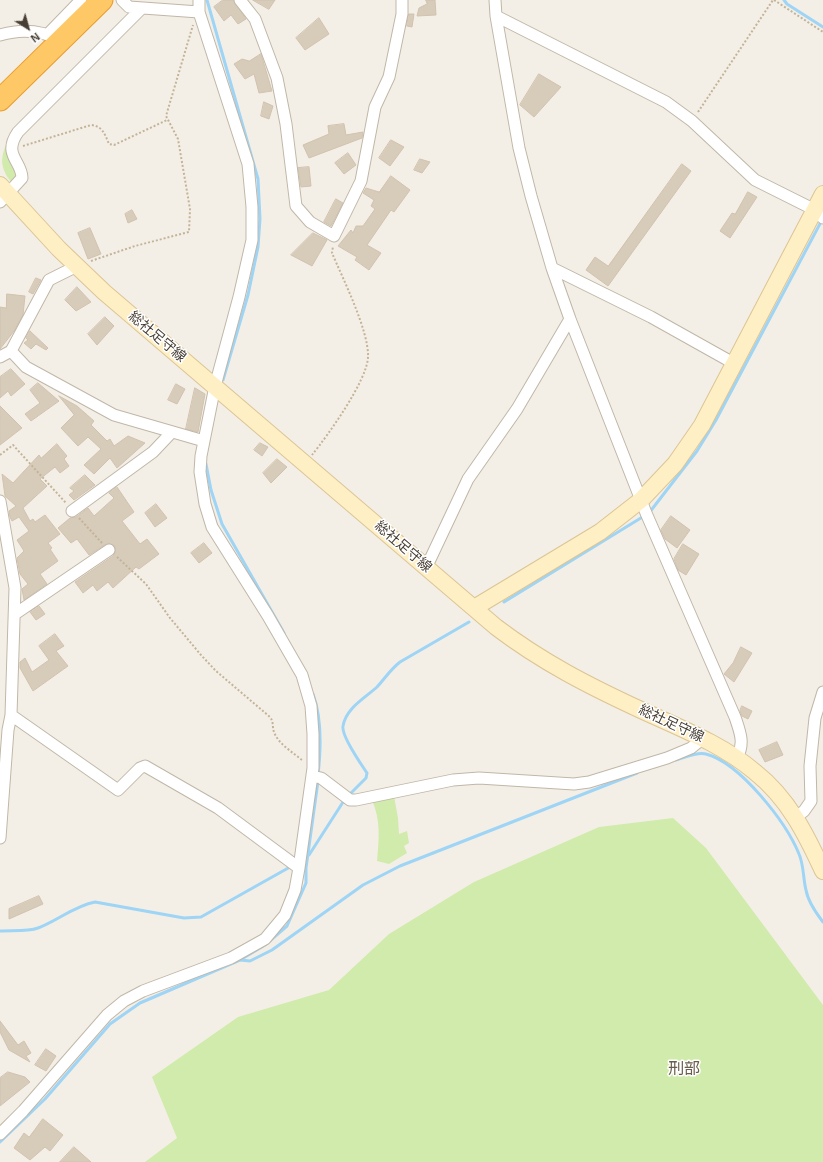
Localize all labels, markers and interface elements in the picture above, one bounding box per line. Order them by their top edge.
north arrow [8,8,48,48]
text: N [28,30,42,45]
street label: 総社足守線 [125,308,189,366]
street label: 総社足守線 [371,518,435,576]
street label: 総社足守線 [636,702,706,746]
district label: 刑部 [668,1060,700,1080]

